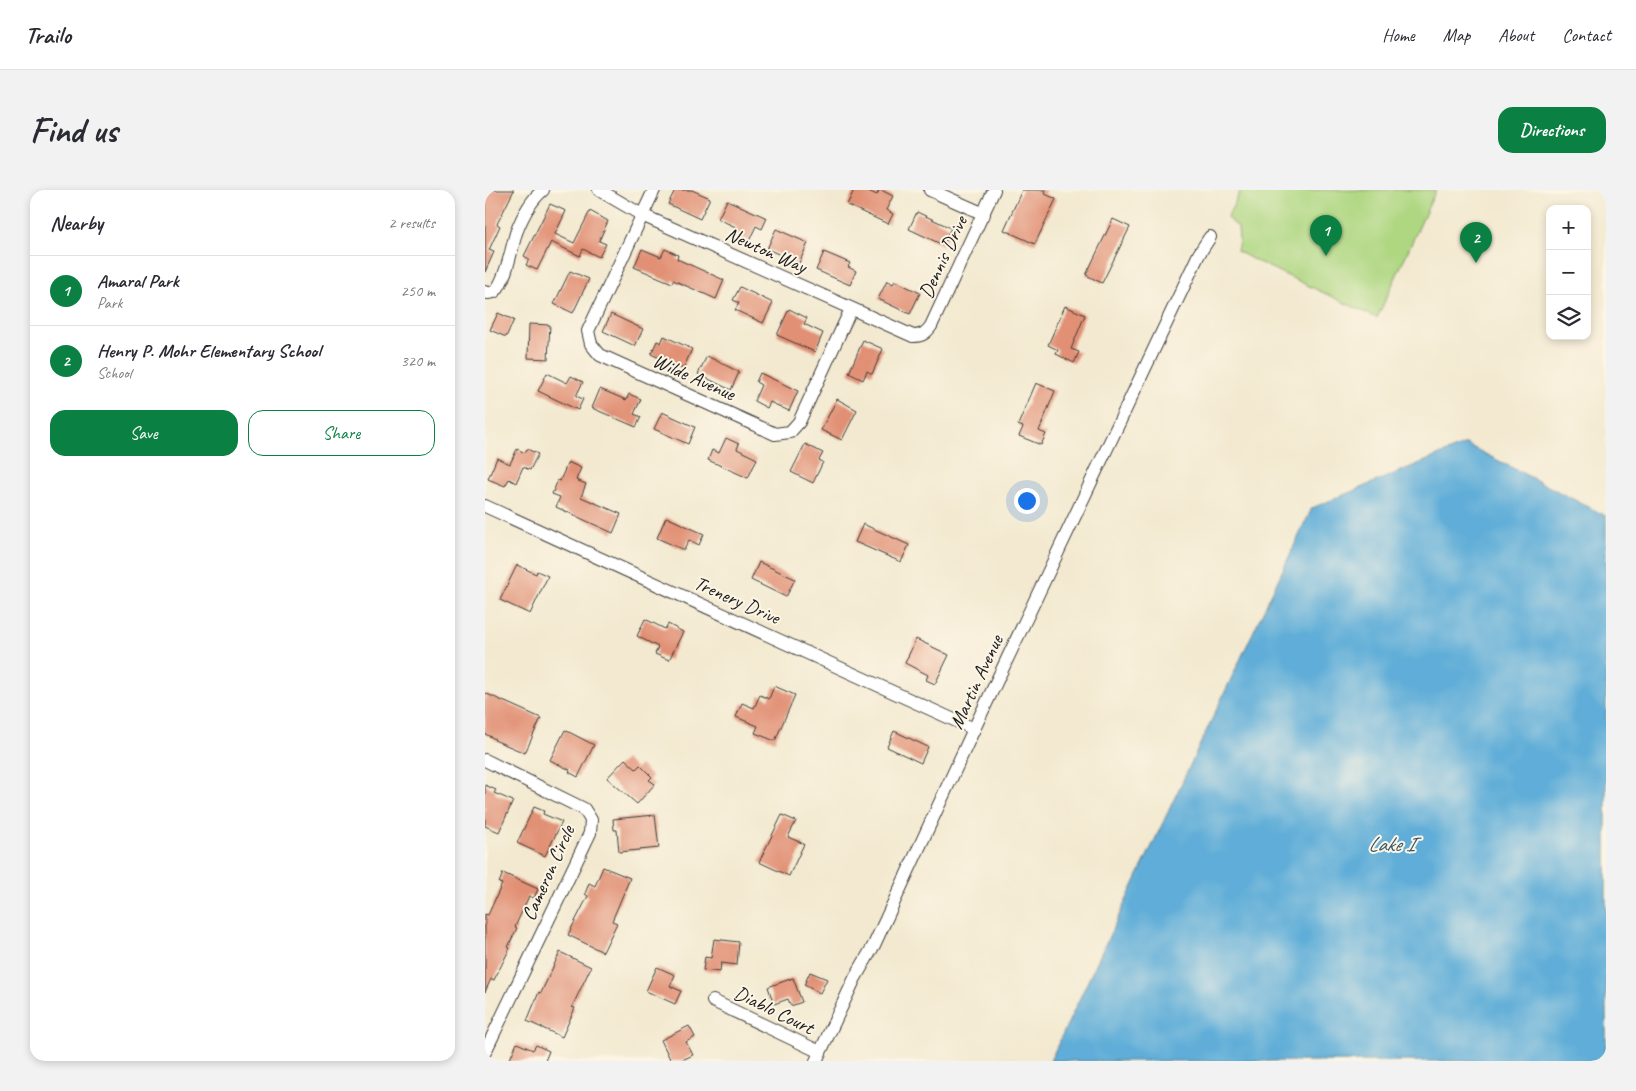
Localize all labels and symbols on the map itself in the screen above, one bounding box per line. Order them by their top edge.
street label: Dennis Drive [913,211,973,302]
pin: 1 [1310,215,1342,256]
street label: Newton Way [722,221,812,280]
pin: 2 [1460,222,1492,263]
street label: Wilde Avenue [649,348,740,407]
your location [1014,488,1040,514]
street label: Trenery Drive [690,570,785,631]
street label: Martin Avenue [943,630,1009,733]
street label: Cameron Circle [516,820,581,924]
water label: Lake I [1368,831,1422,857]
street label: Diablo Court [730,980,820,1041]

